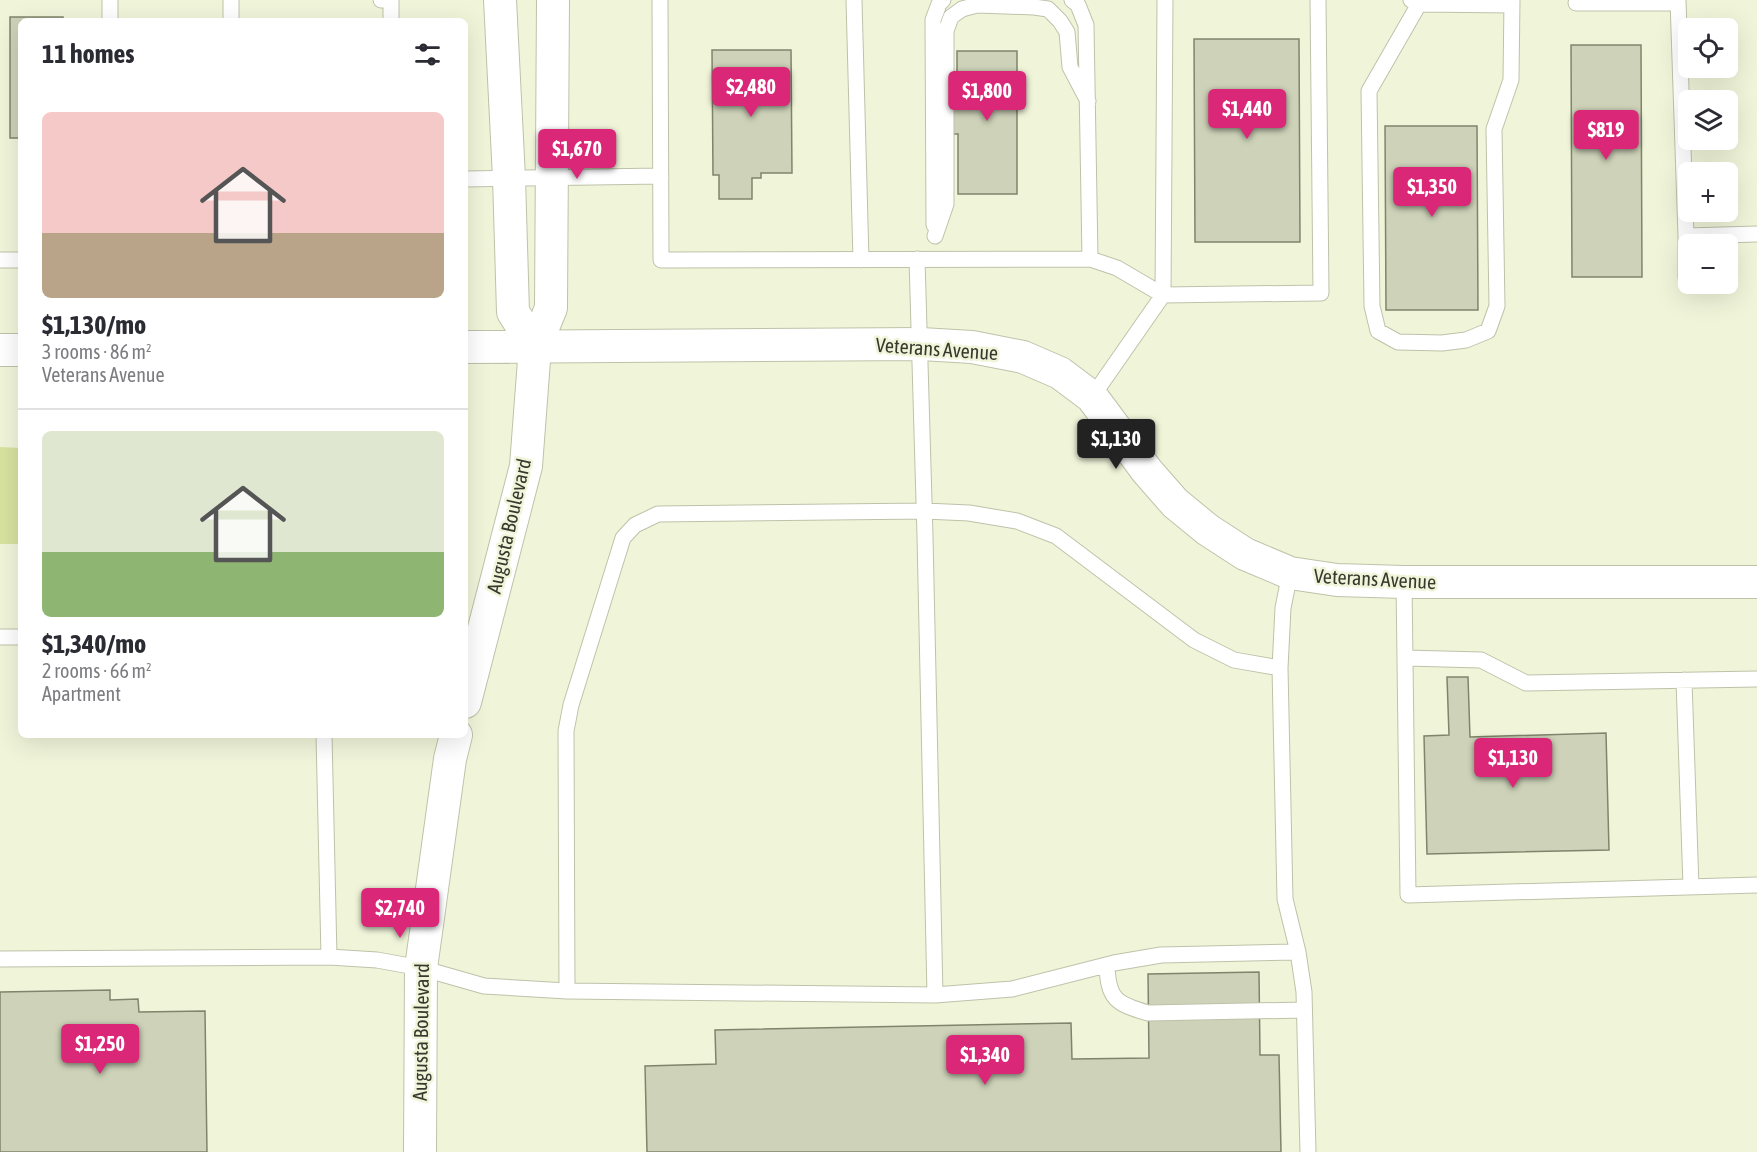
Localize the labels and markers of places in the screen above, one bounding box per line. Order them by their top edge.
pin: $2,480 [702,67,800,118]
pin: $1,800 [938,71,1036,122]
pin: $1,440 [1198,89,1296,140]
pin: $819 [1570,110,1642,161]
pin: $1,670 [528,129,626,180]
pin: $1,350 [1383,167,1481,218]
pin: $1,130 [1067,419,1165,470]
pin: $1,130 [1464,738,1562,789]
pin: $2,740 [351,888,449,939]
pin: $1,250 [51,1024,149,1075]
pin: $1,340 [936,1035,1034,1086]

